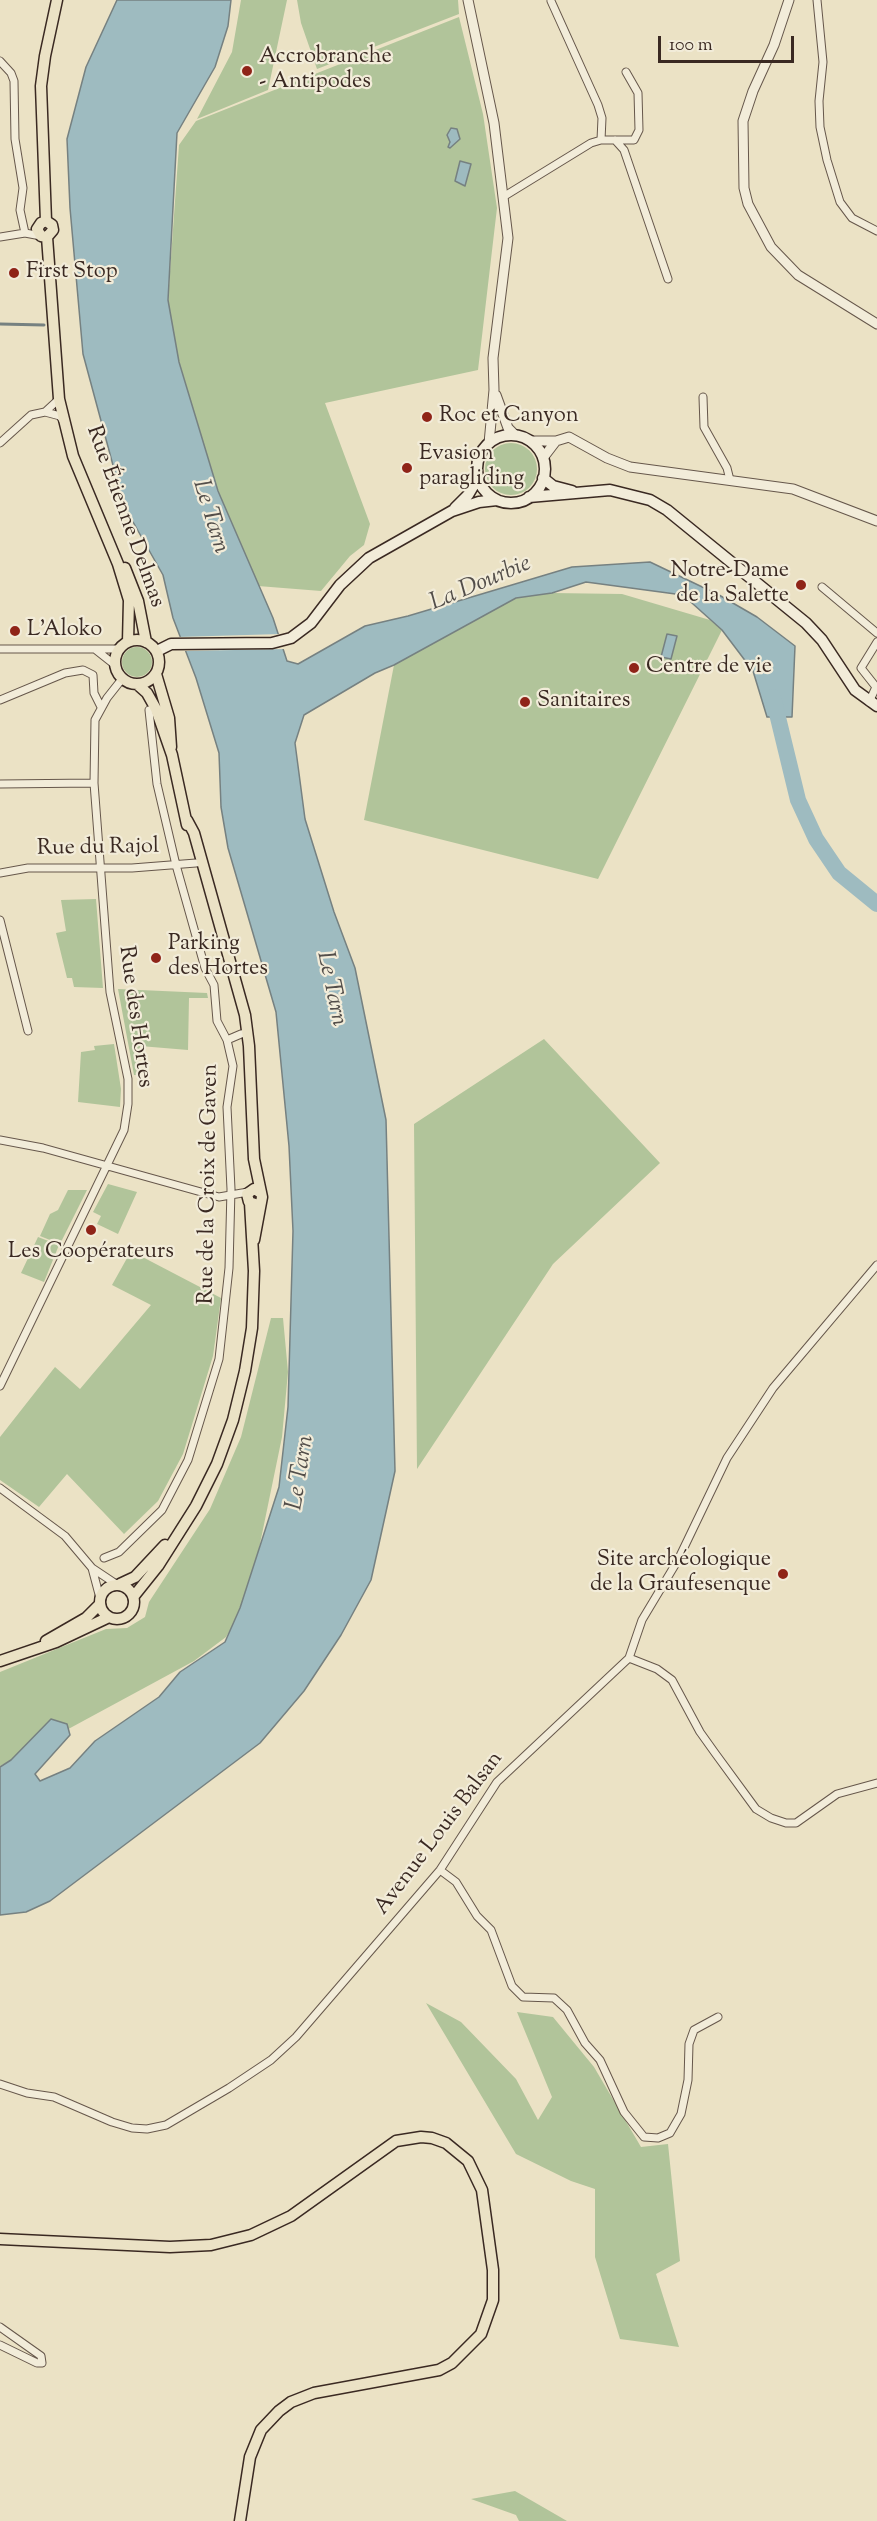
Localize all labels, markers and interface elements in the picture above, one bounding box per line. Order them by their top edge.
scale bar [661,24,798,62]
text: 100 m [669,33,713,59]
place label: Accrobranche - Antipodes [259,45,392,96]
marker: Accrobranche - Antipodes [240,64,254,78]
place label: First Stop [26,260,118,286]
marker: First Stop [7,266,21,280]
place label: Roc et Canyon [439,404,579,430]
marker: Roc et Canyon [420,410,434,424]
street label: Rue Étienne Delmas [79,423,169,611]
place label: Evasion paragliding [419,442,524,494]
marker: Evasion paragliding [400,461,414,475]
water label: Le Tarn [184,477,234,557]
water label: La Dourbie [426,551,536,619]
place label: Notre-Dame de la Salette [671,559,789,610]
marker: Notre-Dame de la Salette [794,578,808,592]
place label: L'Aloko [27,618,102,644]
marker: L'Aloko [8,624,22,638]
place label: Centre de vie [646,655,772,681]
marker: Centre de vie [627,661,641,675]
place label: Sanitaires [537,689,630,715]
marker: Sanitaires [518,695,532,709]
street label: Rue du Rajol [37,835,159,863]
place label: Parking des Hortes [168,932,268,984]
street label: Rue des Hortes [111,945,157,1089]
water label: Le Tarn [308,949,352,1029]
marker: Parking des Hortes [149,951,163,965]
street label: Rue de la Croix de Gaven [195,1063,225,1305]
marker: Les Coopérateurs [84,1223,98,1237]
place label: Les Coopérateurs [8,1240,174,1266]
water label: Le Tarn [282,1433,322,1513]
place label: Site archéologique de la Graufesenque [590,1548,771,1600]
marker: Site archéologique de la Graufesenque [776,1567,790,1581]
street label: Avenue Louis Balsan [370,1747,510,1921]

